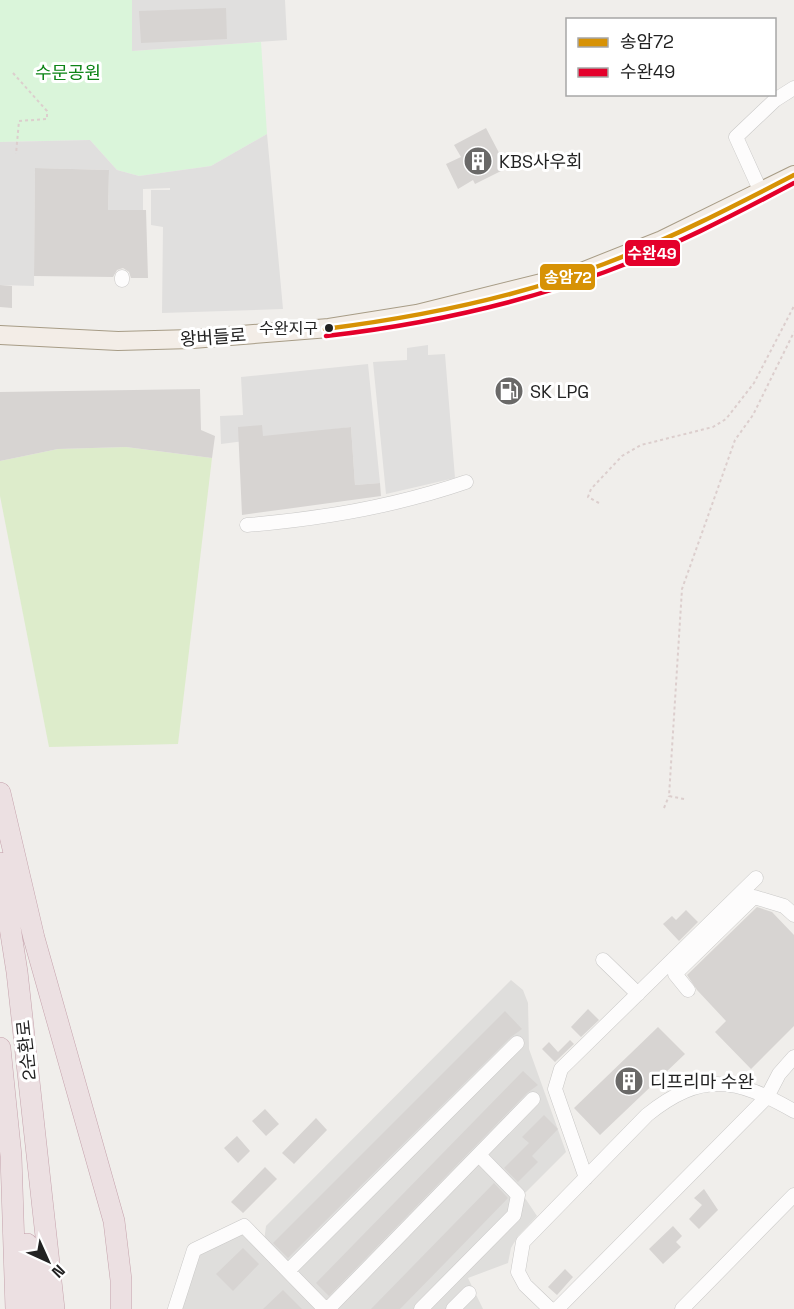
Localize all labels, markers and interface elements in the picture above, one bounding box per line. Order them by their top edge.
legend [566,18,776,96]
text: 송암72 [620,30,674,53]
text: 수완49 [620,60,675,83]
park label: 수문공원 [35,61,101,84]
building icon: KBS사우회 [462,145,494,177]
place label: KBS사우회 [499,150,583,173]
line badge: 수완49 [624,239,681,267]
text: 수완49 [627,243,677,264]
line badge: 송암72 [539,263,596,291]
text: 송암72 [544,267,592,288]
place label: 수완지구 [259,318,318,339]
marker: 수완지구 [323,322,335,334]
street label: 왕버들로 [179,323,247,351]
fuel station icon: SK LPG [493,375,525,407]
place label: SK LPG [530,380,589,403]
street label: 2순환로 [11,1019,41,1081]
building icon: 디프리마 수완 [613,1065,645,1097]
place label: 디프리마 수완 [650,1070,754,1093]
north arrow [18,1231,78,1291]
text: N [47,1260,69,1282]

